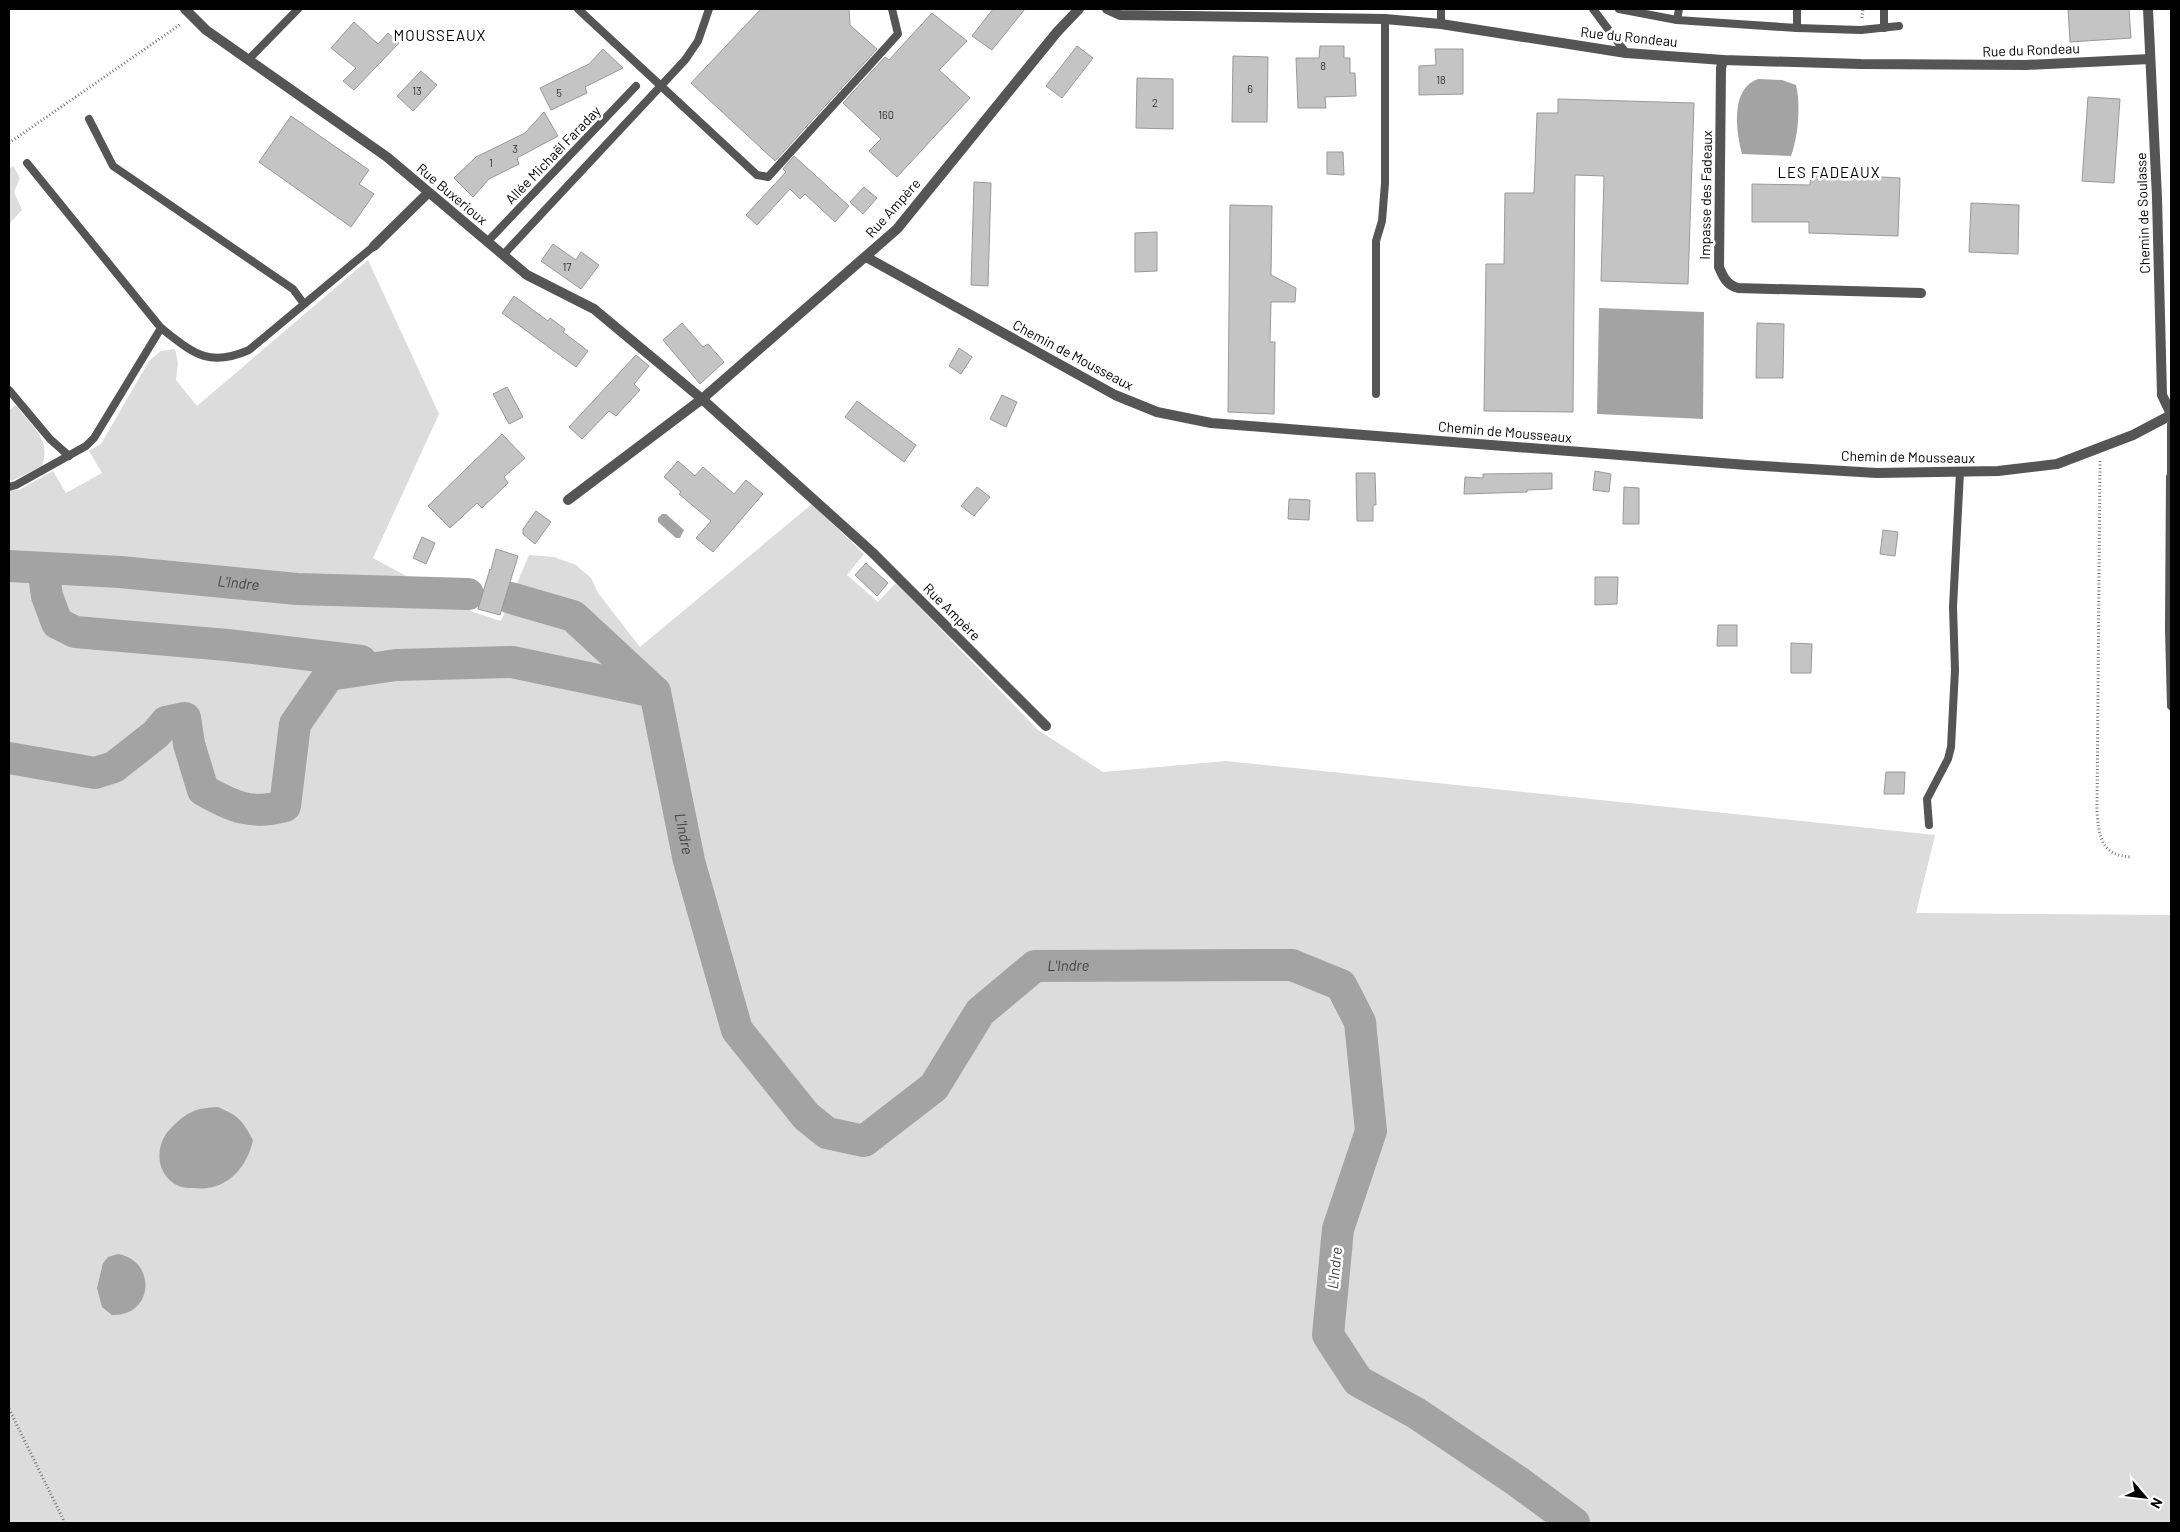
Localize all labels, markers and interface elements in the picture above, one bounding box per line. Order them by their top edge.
street label: Rue du Rondeau [1580,23,1678,50]
district label: MOUSSEAUX [394,26,486,44]
street label: Rue du Rondeau [1982,39,2080,60]
house number: 8 [1320,59,1326,72]
house number: 18 [1436,73,1446,86]
house number: 6 [1247,82,1253,95]
house number: 13 [412,84,422,97]
house number: 5 [556,86,562,99]
house number: 2 [1152,96,1158,109]
street label: Allée Michaël Faraday [501,102,604,207]
house number: 160 [878,108,894,121]
street label: Impasse des Fadeaux [1696,130,1715,260]
house number: 3 [512,142,518,155]
street label: Chemin de Soulasse [2132,152,2153,274]
house number: 1 [489,156,493,169]
street label: Rue Buxerioux [414,159,491,228]
district label: LES FADEAUX [1777,163,1881,181]
street label: Rue Ampère [862,174,924,241]
house number: 17 [562,260,572,273]
street label: Chemin de Mousseaux [1010,316,1137,394]
street label: Chemin de Mousseaux [1438,417,1573,446]
street label: Chemin de Mousseaux [1841,447,1975,466]
water label: L'Indre [217,571,260,593]
street label: Rue Ampère [920,579,985,644]
water label: L'Indre [672,811,698,856]
water label: L'Indre [1047,956,1090,974]
water label: L'Indre [1323,1246,1345,1290]
north arrow [2120,1472,2170,1522]
text: N [2147,1495,2167,1511]

